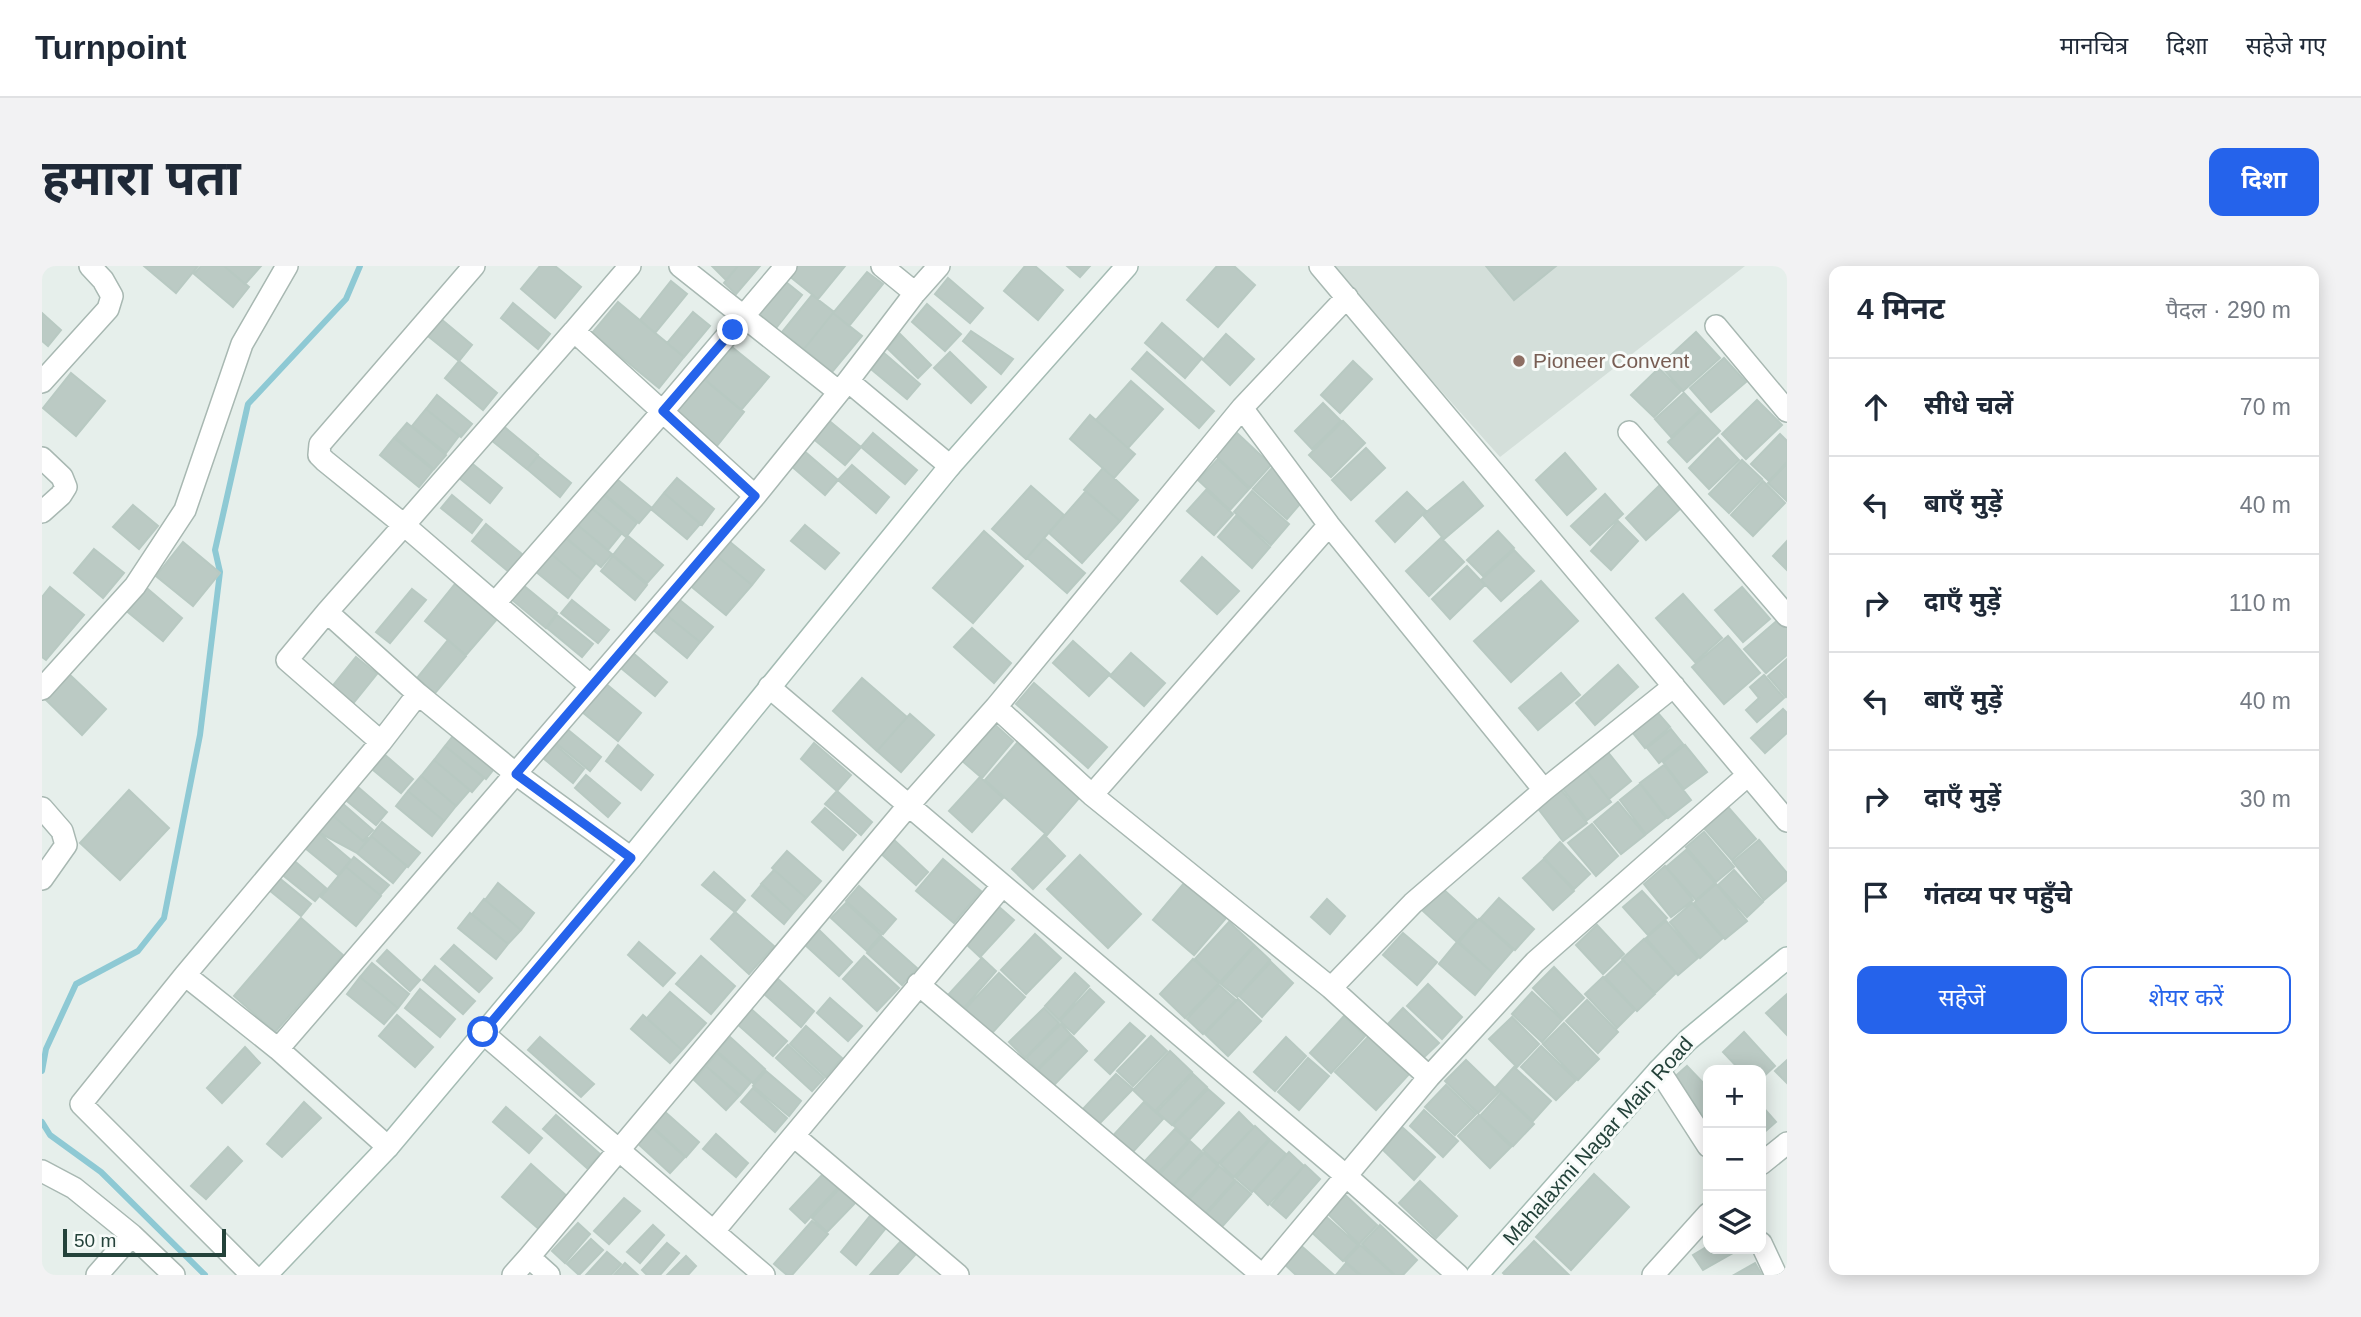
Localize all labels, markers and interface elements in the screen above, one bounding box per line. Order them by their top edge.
text: Turnpoint [35,29,187,66]
text: मानचित्र [2060,32,2128,59]
text: दिशा [2166,32,2208,59]
text: सहेजे गए [2246,32,2326,59]
button: दिशा [2209,148,2319,216]
text: हमारा पता [42,151,241,205]
text: 4 मिनट [1857,292,1945,325]
text: पैदल · 290 m [2166,297,2291,323]
route end [717,314,748,345]
place label: Pioneer Convent [1533,349,1690,372]
marker: Pioneer Convent [1511,353,1527,369]
icon: ahead [1857,388,1895,426]
text: सीधे चलें [1924,390,2013,420]
text: 70 m [2240,394,2291,420]
icon: left [1857,486,1895,524]
text: बाएँ मुड़ें [1924,488,2003,518]
text: 40 m [2240,492,2291,518]
icon: right [1857,584,1895,622]
text: दाएँ मुड़ें [1924,586,2001,616]
text: 110 m [2229,590,2291,616]
icon: left [1857,682,1895,720]
text: बाएँ मुड़ें [1924,684,2003,714]
text: 40 m [2240,688,2291,714]
icon: right [1857,780,1895,818]
text: दाएँ मुड़ें [1924,782,2001,812]
text: 30 m [2240,786,2291,812]
icon: arrive [1857,878,1895,916]
text: गंतव्य पर पहुँचे [1924,880,2072,910]
button: सहेजें [1857,966,2067,1034]
button: शेयर करें [2081,966,2291,1034]
route start [467,1016,498,1047]
street label: Mahalaxmi Nagar Main Road [1498,1032,1697,1249]
map controls [1703,1065,1766,1254]
button: + [1703,1065,1766,1128]
button: − [1703,1128,1766,1191]
button: layers [1703,1191,1766,1254]
scale bar [63,1226,226,1258]
text: 50 m [74,1230,116,1251]

